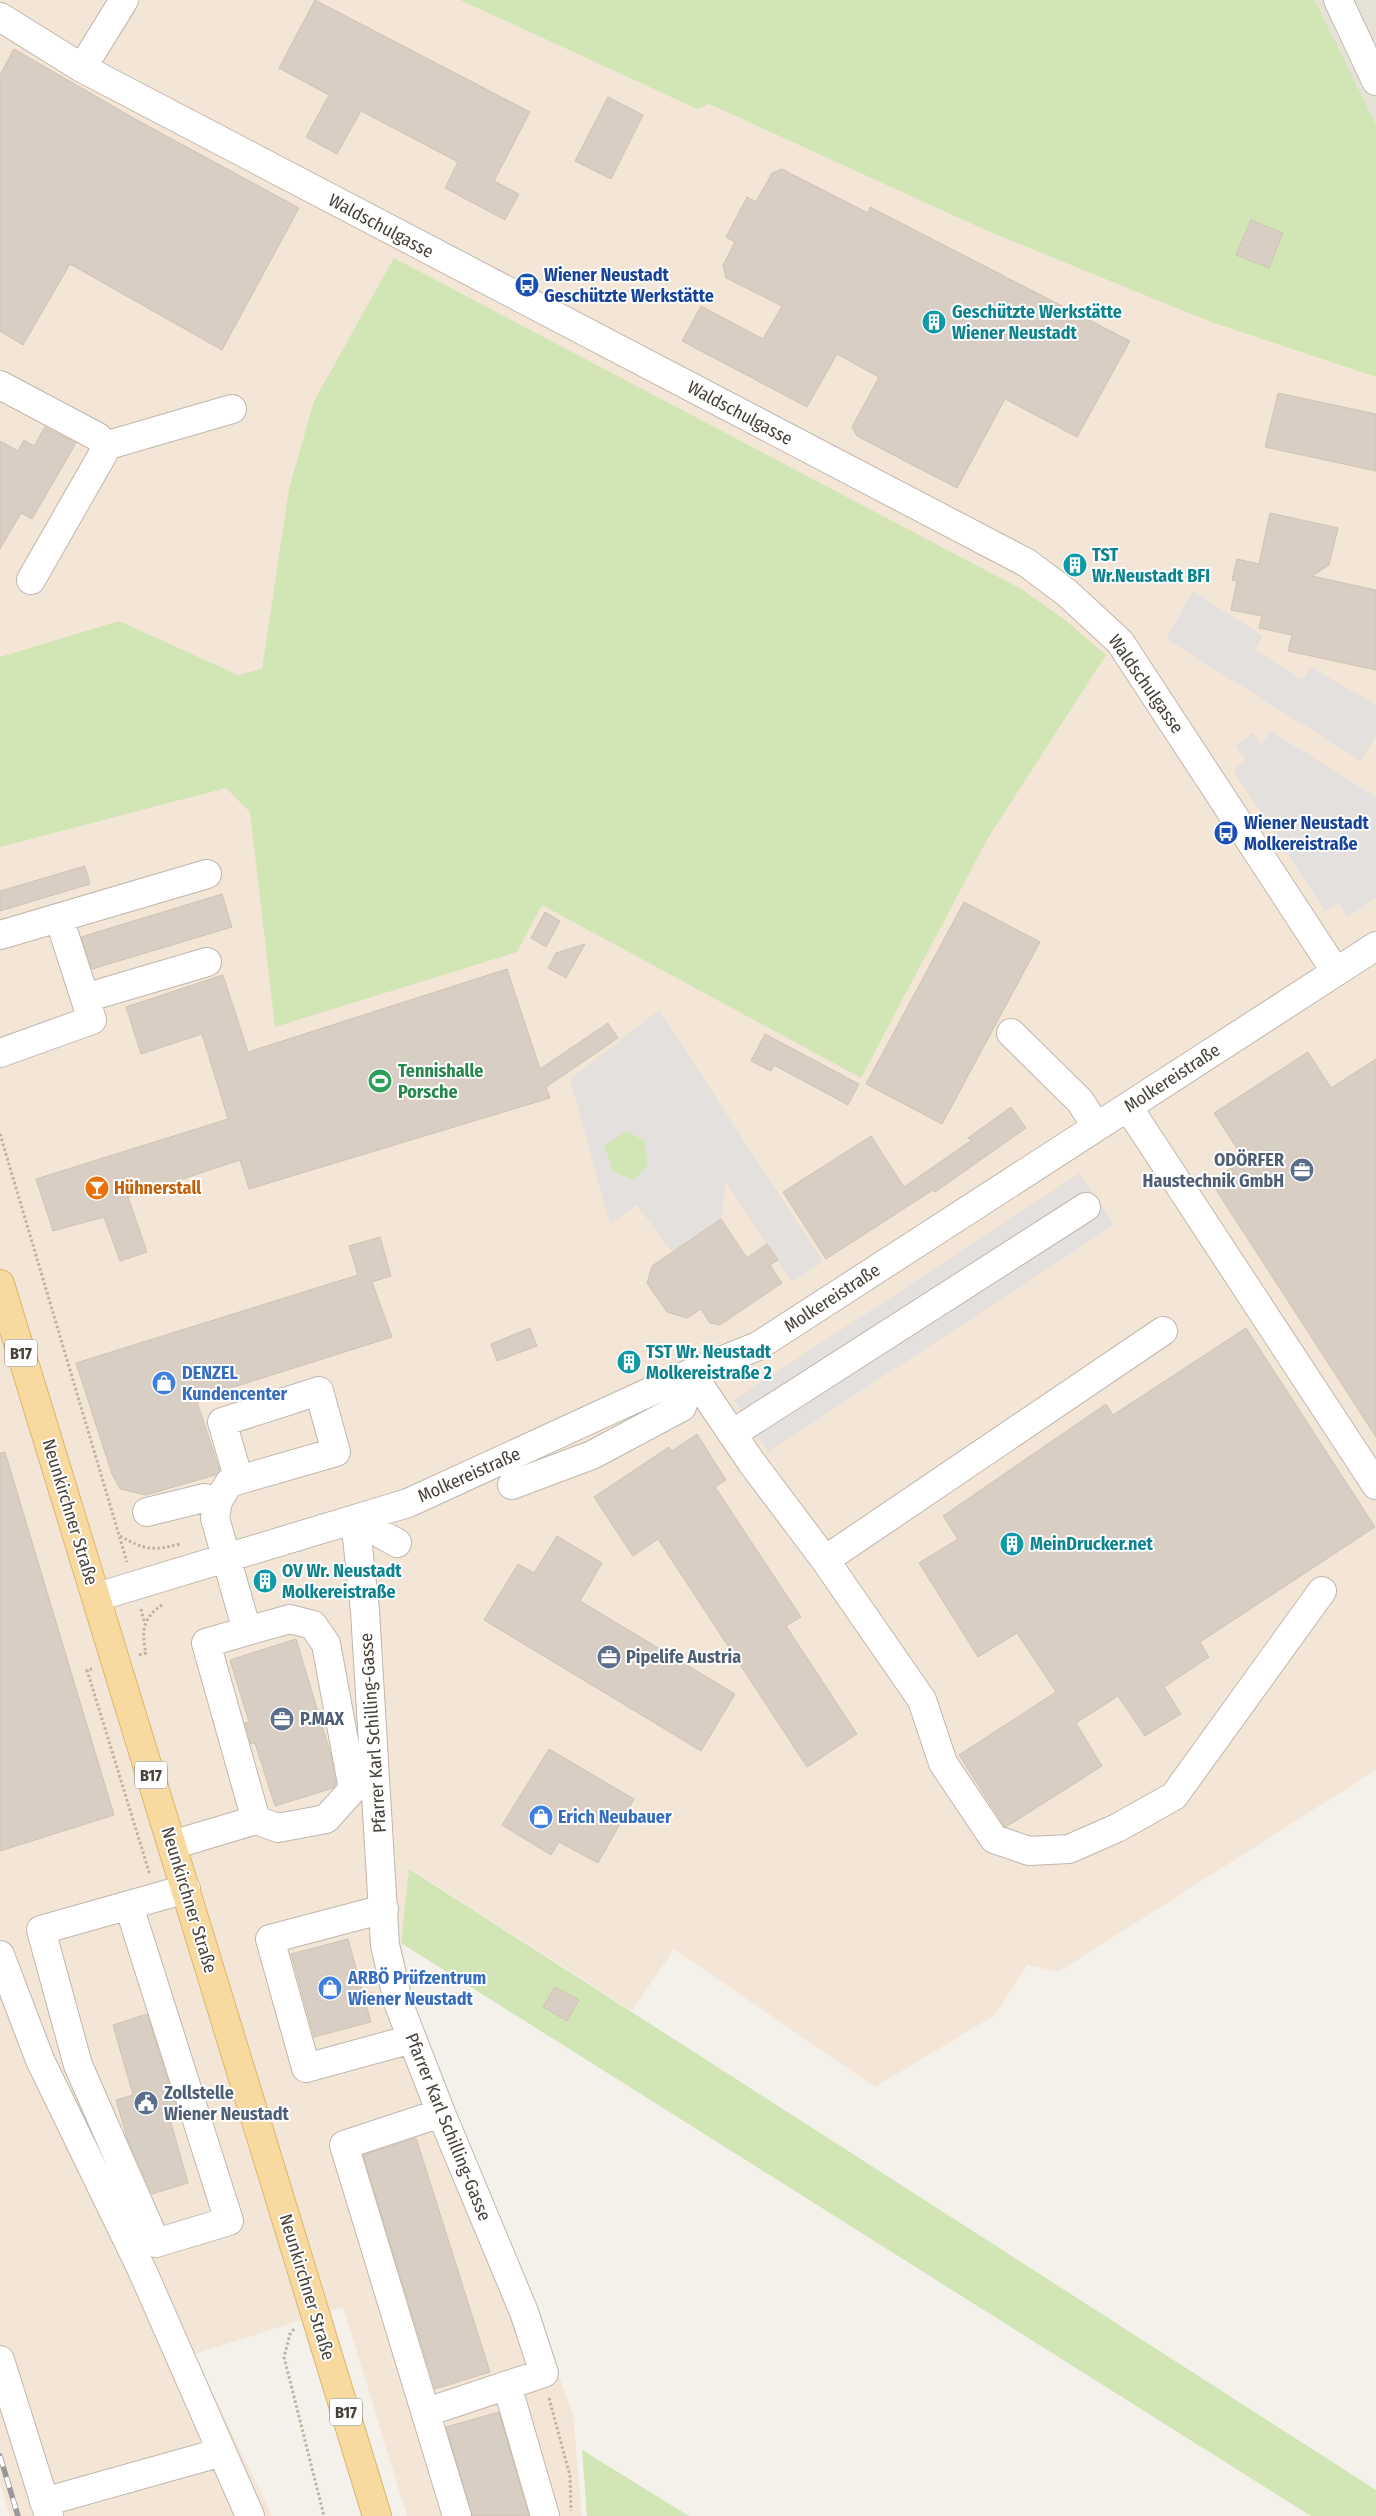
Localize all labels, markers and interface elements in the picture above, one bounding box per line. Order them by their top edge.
street label: Waldschulgasse [325,189,437,263]
place label: Wiener Neustadt Geschützte Werkstätte [544,264,714,307]
bus stop icon: Wiener Neustadt Geschützte Werkstätte [514,272,540,298]
place label: Geschützte Werkstätte Wiener Neustadt [952,301,1122,344]
building icon: Geschützte Werkstätte Wiener Neustadt [921,309,947,335]
street label: Waldschulgasse [684,376,796,450]
place label: TST Wr.Neustadt BFI [1092,544,1210,587]
building icon: TST Wr.Neustadt BFI [1062,552,1088,578]
street label: Waldschulgasse [1104,630,1188,738]
place label: Wiener Neustadt Molkereistraße [1244,812,1370,855]
bus stop icon: Wiener Neustadt Molkereistraße [1213,820,1239,846]
street label: Molkereistraße [1120,1039,1224,1117]
place label: Tennishalle Porsche [398,1060,483,1103]
sports icon: Tennishalle Porsche [367,1068,393,1094]
place label: ODÖRFER Haustechnik GmbH [1143,1149,1285,1192]
office icon: ODÖRFER Haustechnik GmbH [1289,1157,1315,1183]
bar icon: Hühnerstall [84,1175,110,1201]
place label: Hühnerstall [114,1177,201,1199]
street label: Molkereistraße [780,1259,884,1337]
road number: B17 [5,1340,37,1366]
place label: TST Wr. Neustadt Molkereistraße 2 [646,1341,772,1384]
building icon: TST Wr. Neustadt Molkereistraße 2 [616,1349,642,1375]
place label: DENZEL Kundencenter [182,1362,288,1405]
shop icon: DENZEL Kundencenter [151,1370,177,1396]
street label: Neunkirchner Straße [37,1436,103,1588]
street label: Molkereistraße [414,1443,524,1507]
building icon: MeinDrucker.net [999,1531,1025,1557]
place label: MeinDrucker.net [1030,1533,1154,1555]
place label: OV Wr. Neustadt Molkereistraße [282,1560,402,1603]
building icon: OV Wr. Neustadt Molkereistraße [252,1568,278,1594]
street label: Pfarrer Karl Schilling-Gasse [355,1632,391,1834]
office icon: Pipelife Austria [596,1644,622,1670]
place label: Pipelife Austria [626,1646,741,1668]
office icon: P.MAX [269,1706,295,1732]
place label: P.MAX [300,1708,344,1730]
road number: B17 [135,1762,167,1788]
shop icon: Erich Neubauer [528,1804,554,1830]
place label: Erich Neubauer [558,1806,672,1828]
street label: Neunkirchner Straße [156,1824,222,1976]
place label: ARBÖ Prüfzentrum Wiener Neustadt [347,1967,486,2010]
shop icon: ARBÖ Prüfzentrum Wiener Neustadt [317,1975,343,2001]
street label: Pfarrer Karl Schilling-Gasse [400,2030,496,2224]
place label: Zollstelle Wiener Neustadt [164,2082,290,2125]
public building icon: Zollstelle Wiener Neustadt [133,2090,159,2116]
street label: Neunkirchner Straße [274,2211,340,2363]
road number: B17 [330,2398,362,2426]

